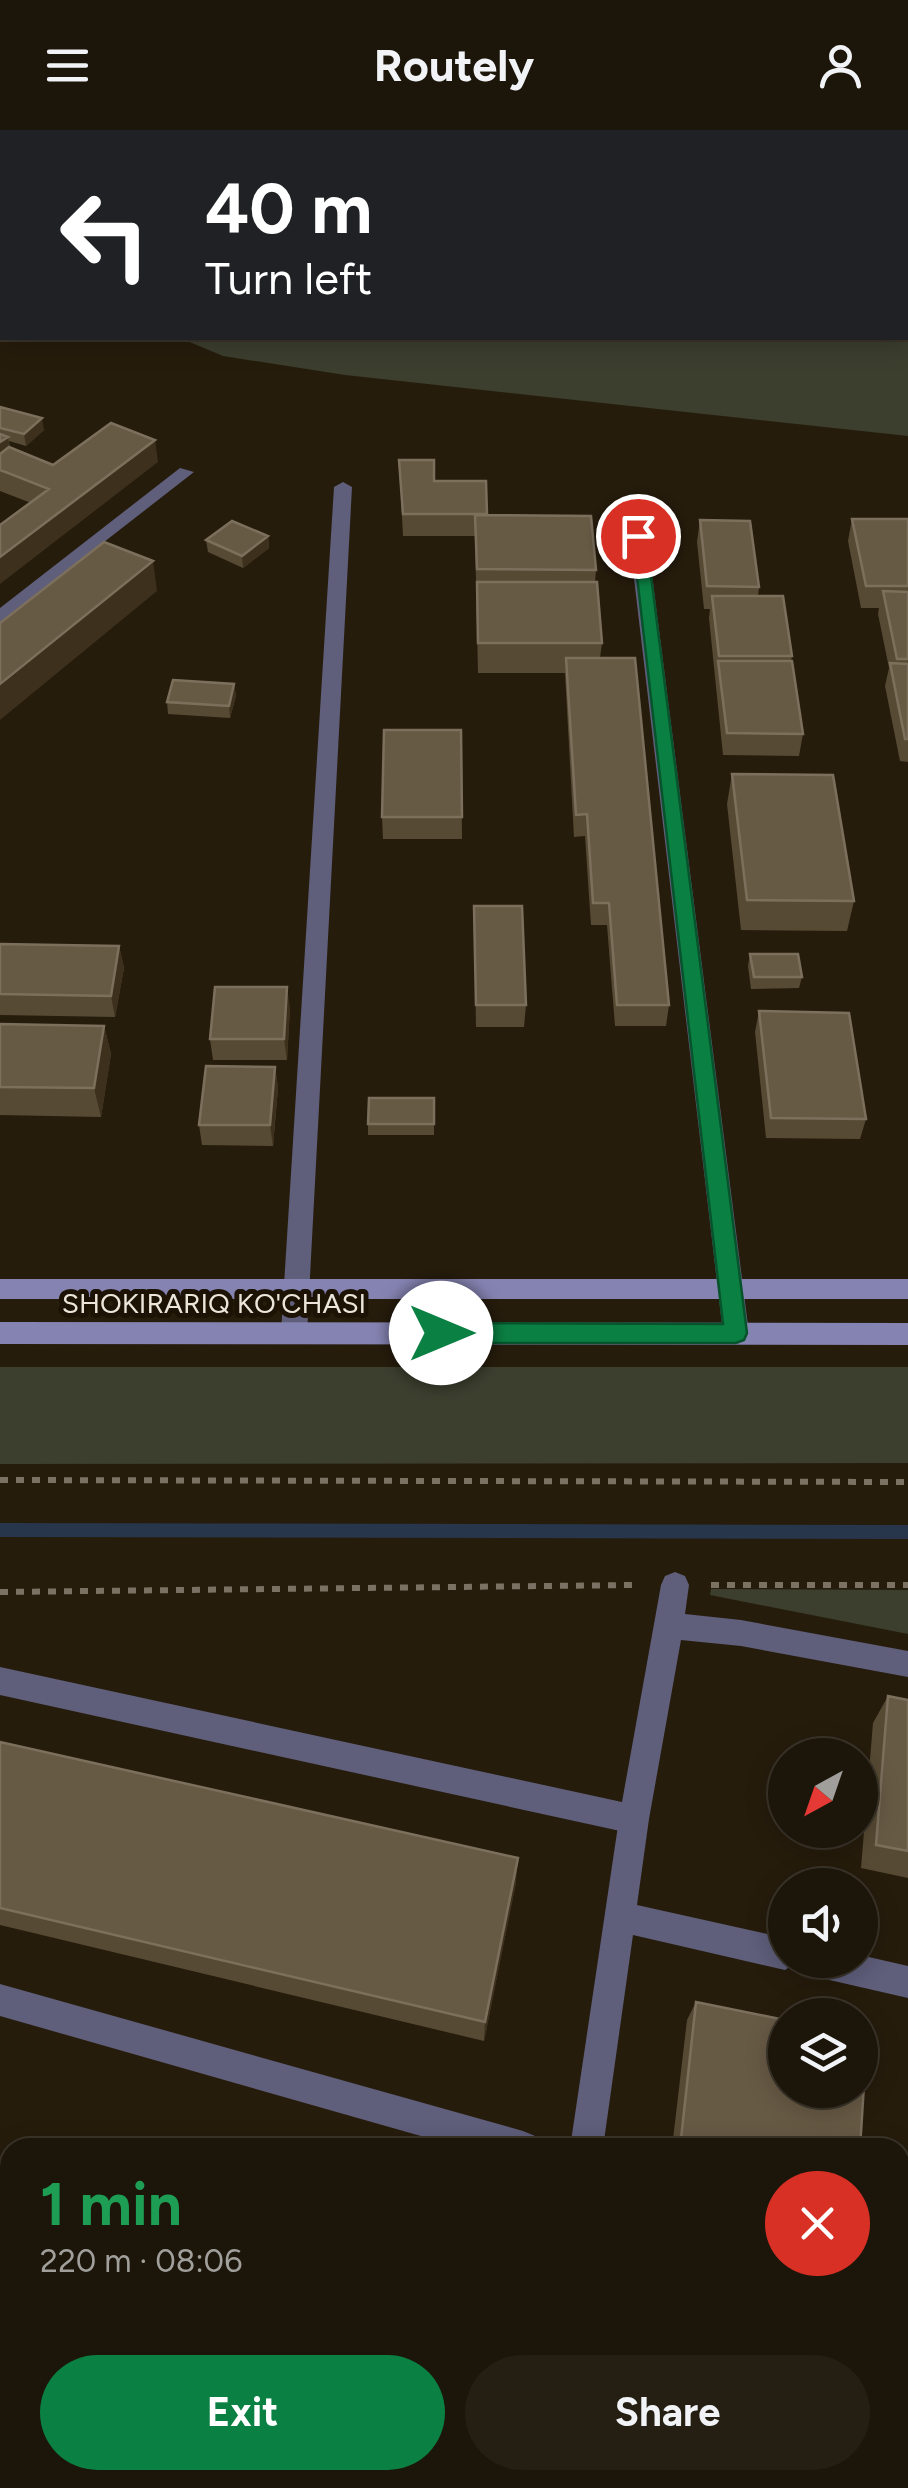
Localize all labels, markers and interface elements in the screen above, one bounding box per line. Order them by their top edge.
icon: menu [40,38,95,93]
text: Routely [374,38,534,92]
icon: person [813,38,868,93]
text: 40 m [205,166,372,251]
icon: left [40,170,170,300]
text: Turn left [205,251,372,305]
pin [596,494,681,579]
icon: arrive [611,509,666,564]
position arrow [389,1281,493,1385]
street label: SHOKIRARIQ KO'CHASI [62,1286,366,1320]
north arrow [768,1738,878,1848]
map controls [768,1738,878,2108]
button: sound [768,1868,878,1978]
button: layers [768,1998,878,2108]
text: 1 min [40,2168,182,2240]
button: close [765,2171,870,2276]
text: 220 m · 08:06 [40,2242,242,2280]
button: Exit [40,2355,445,2470]
button: Share [465,2355,870,2470]

